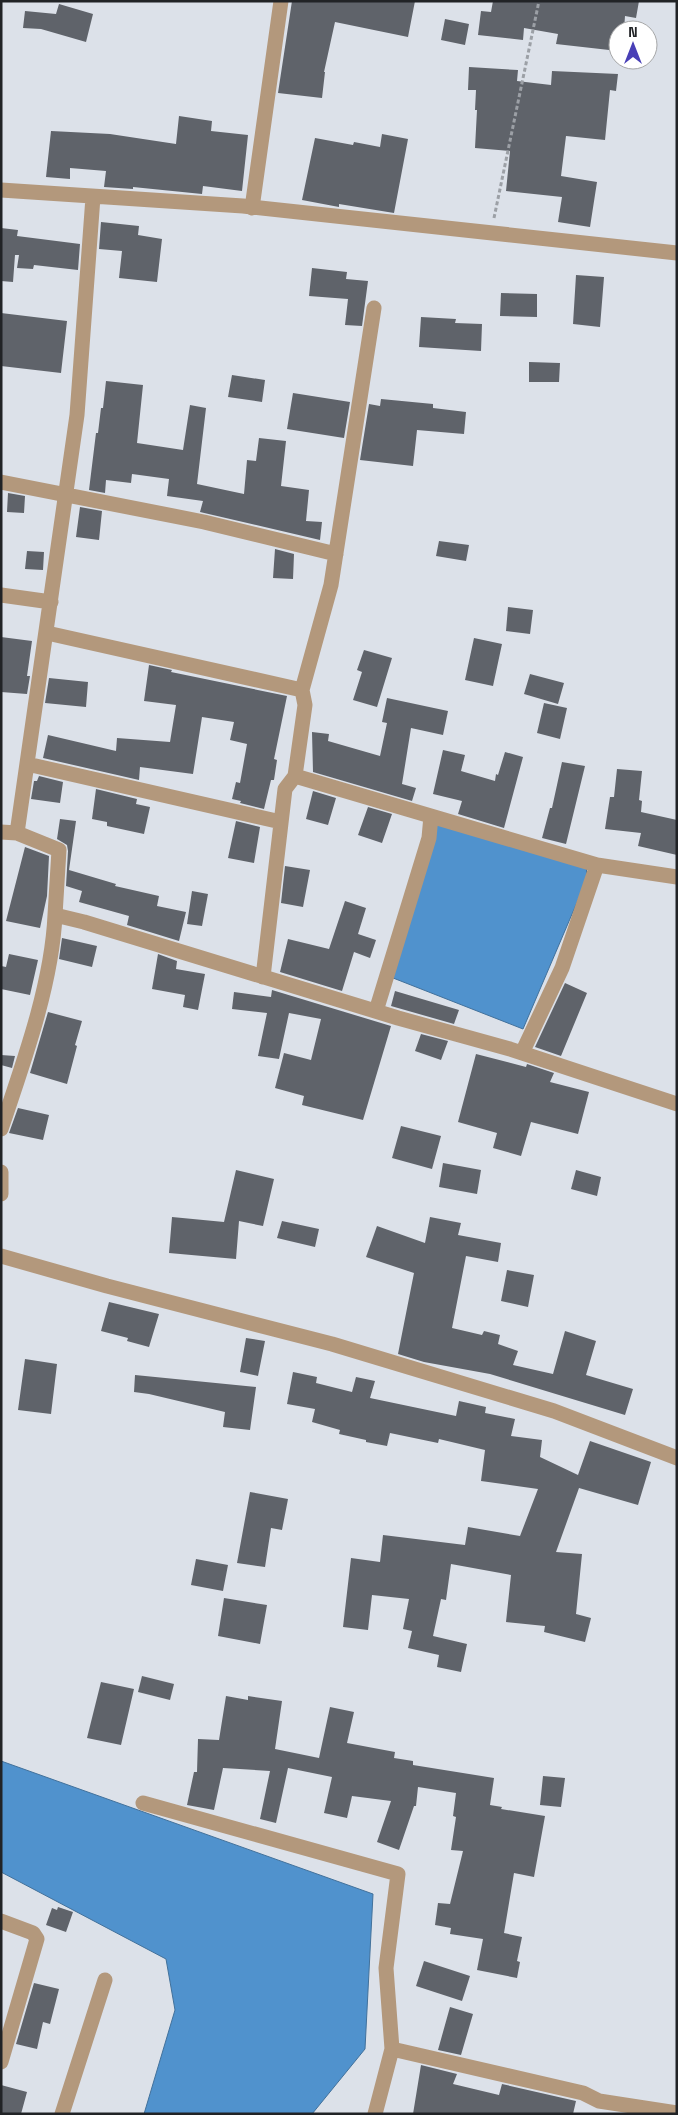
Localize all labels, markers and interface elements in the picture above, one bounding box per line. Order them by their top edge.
north arrow [608,20,658,70]
text: N [628,23,638,41]

